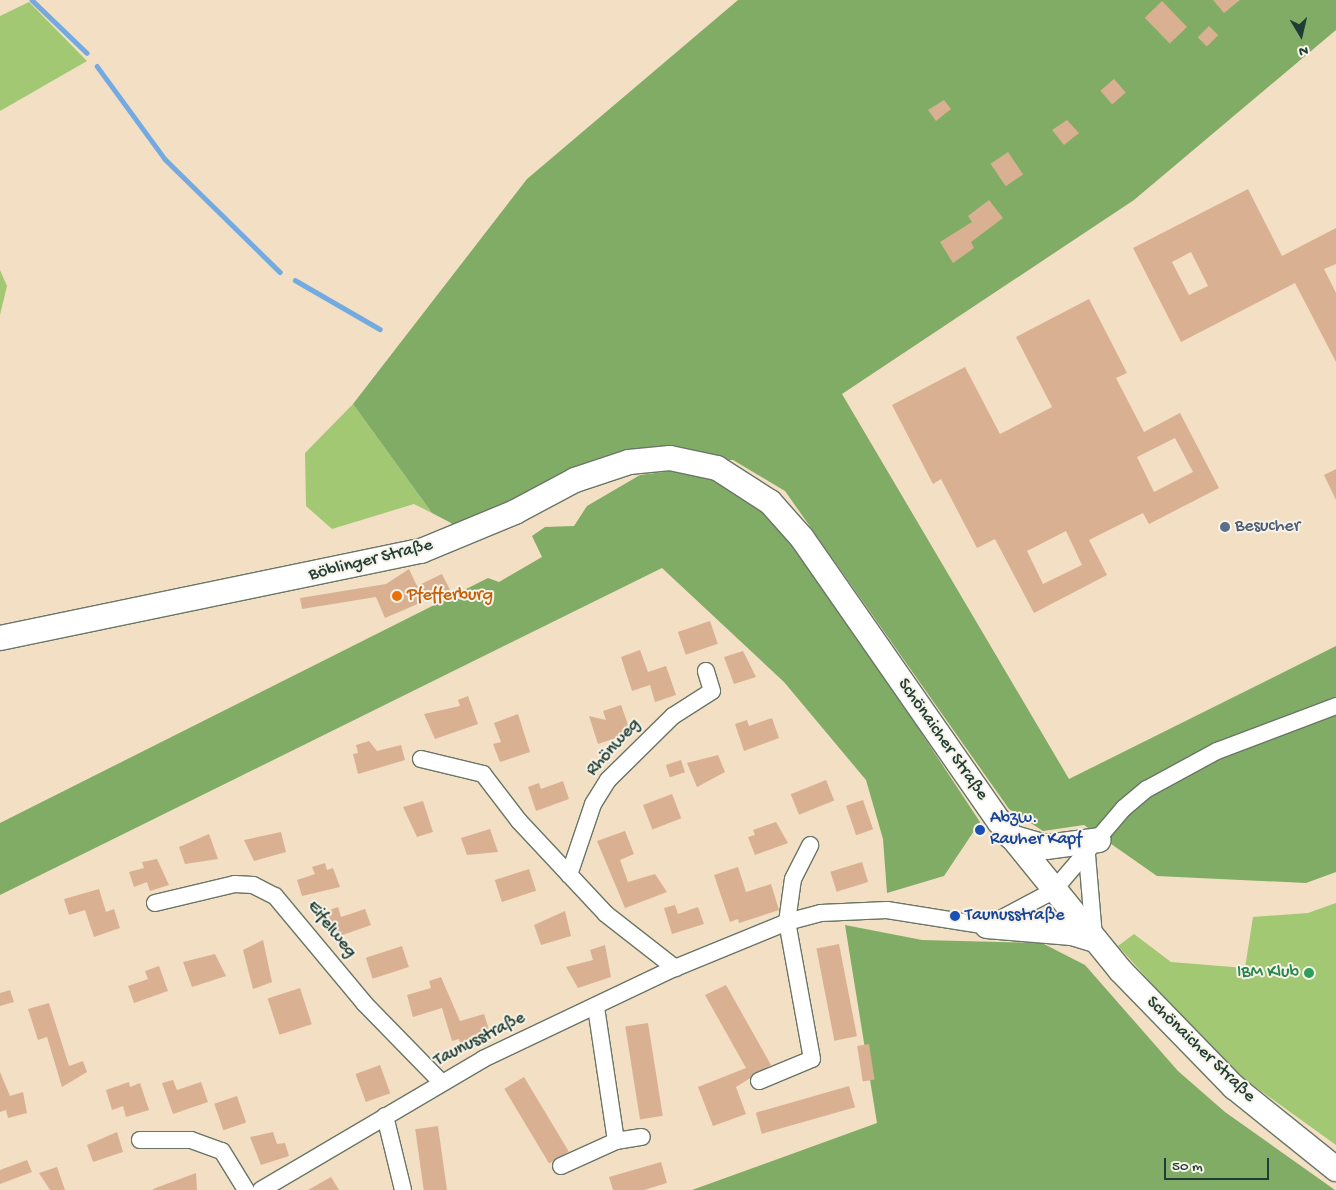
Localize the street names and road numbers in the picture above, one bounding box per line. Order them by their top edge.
street label: Böblinger Straße [307,535,435,587]
street label: Schönaicher Straße [892,675,992,805]
street label: Rhönweg [582,715,646,781]
street label: Eifelweg [301,897,361,963]
street label: Schönaicher Straße [1141,992,1259,1108]
street label: Taunusstraße [431,1008,529,1072]

